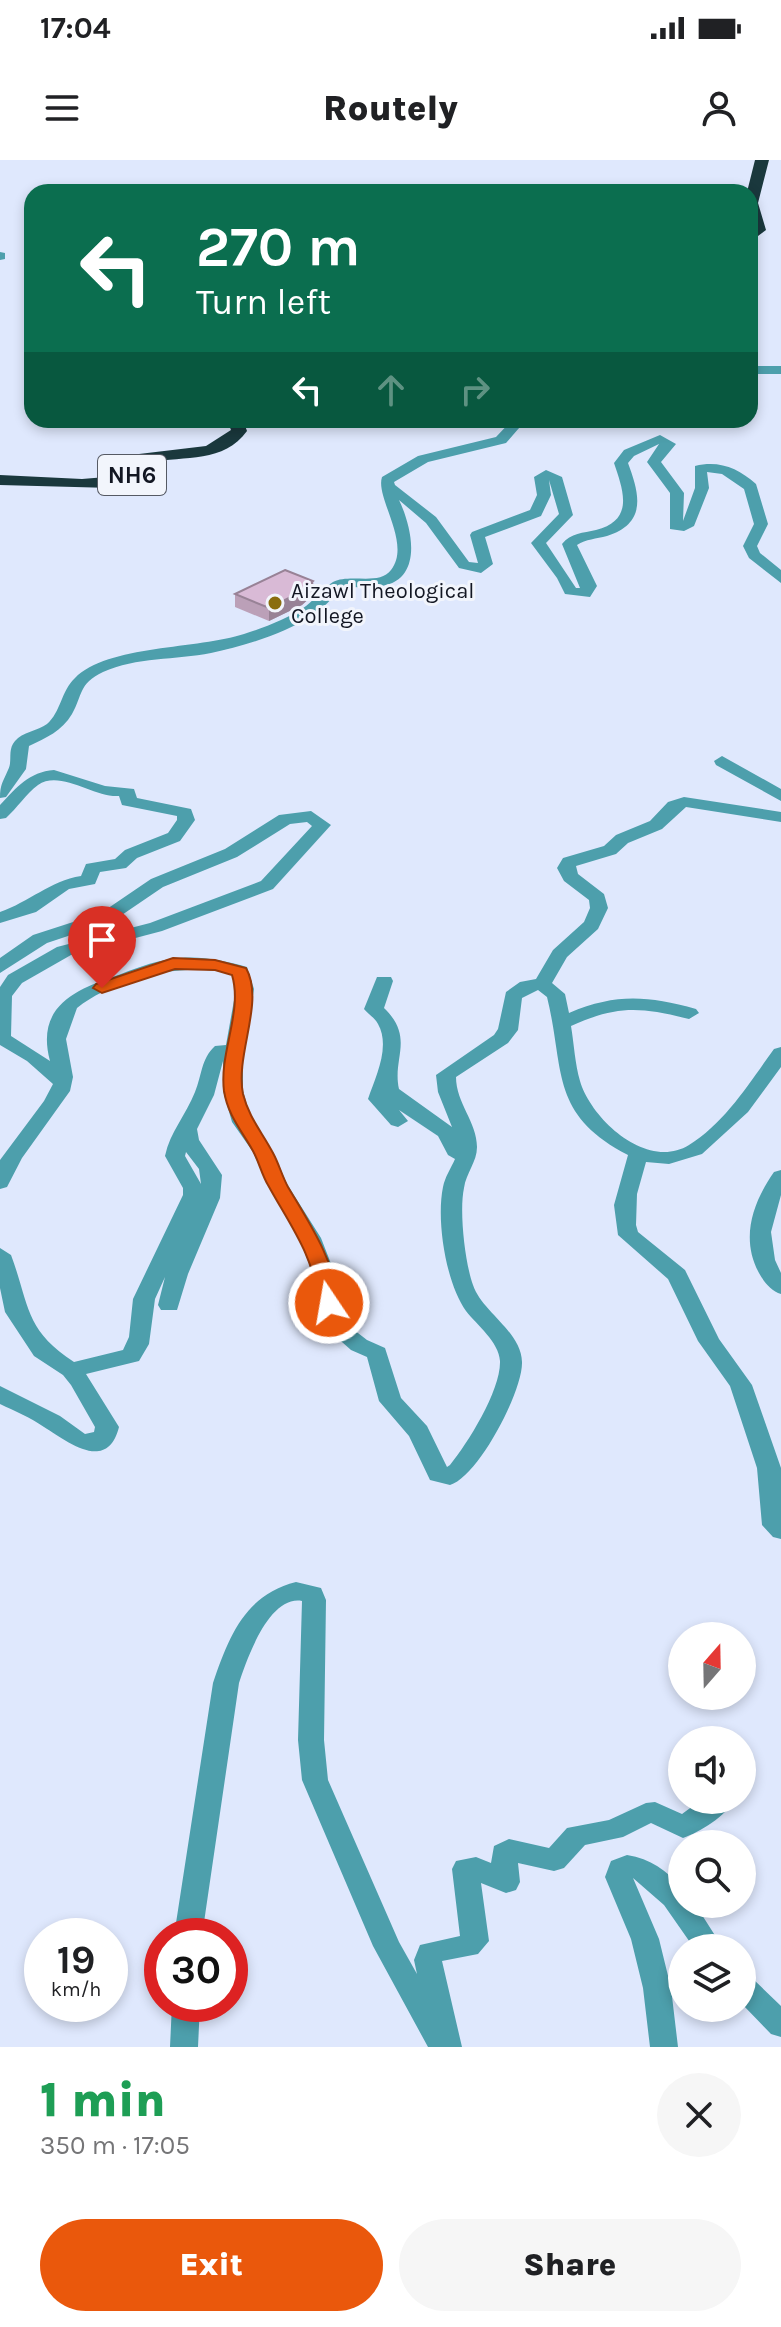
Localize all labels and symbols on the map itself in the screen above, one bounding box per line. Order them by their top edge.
road number: NH6 [98,455,166,495]
place label: Aizawl Theological College [291,578,474,629]
marker: Aizawl Theological College [266,594,284,612]
pin [68,906,136,988]
position arrow [287,1261,371,1345]
north arrow [668,1622,756,1710]
speed limit sign: 30 [144,1918,248,2022]

